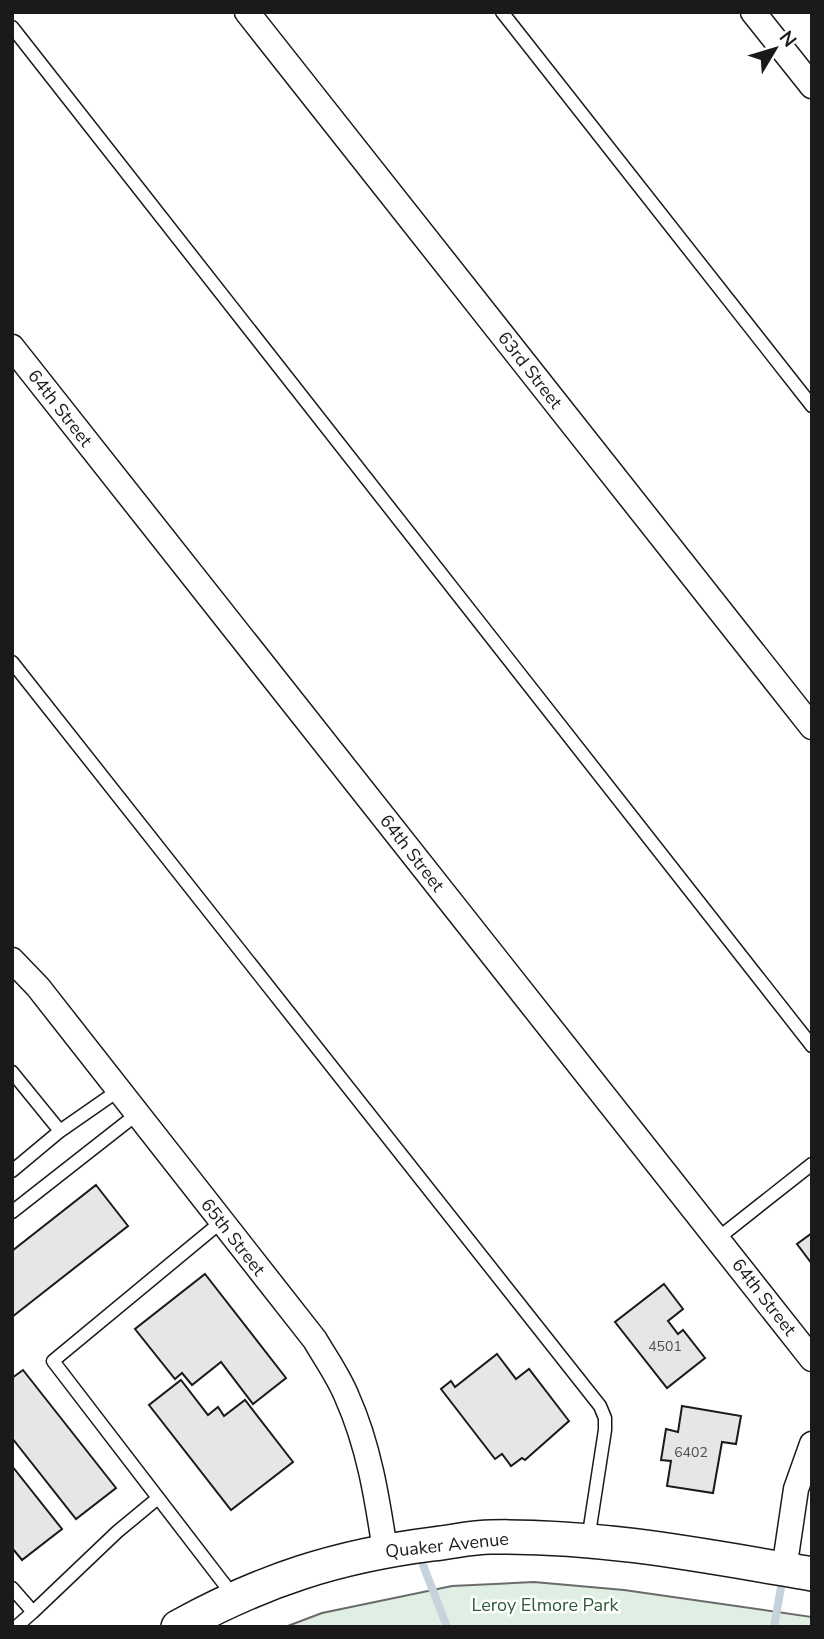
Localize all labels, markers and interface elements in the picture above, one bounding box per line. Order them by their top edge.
north arrow [740,14,810,84]
text: N [773,26,802,53]
street label: 63rd Street [492,326,568,414]
street label: 64th Street [22,364,98,452]
street label: 64th Street [374,809,450,897]
street label: 65th Street [195,1193,271,1281]
street label: 64th Street [726,1253,802,1341]
house number: 4501 [648,1337,682,1356]
house number: 6402 [674,1443,708,1462]
street label: Quaker Avenue [384,1527,510,1563]
park label: Leroy Elmore Park [471,1593,620,1617]

